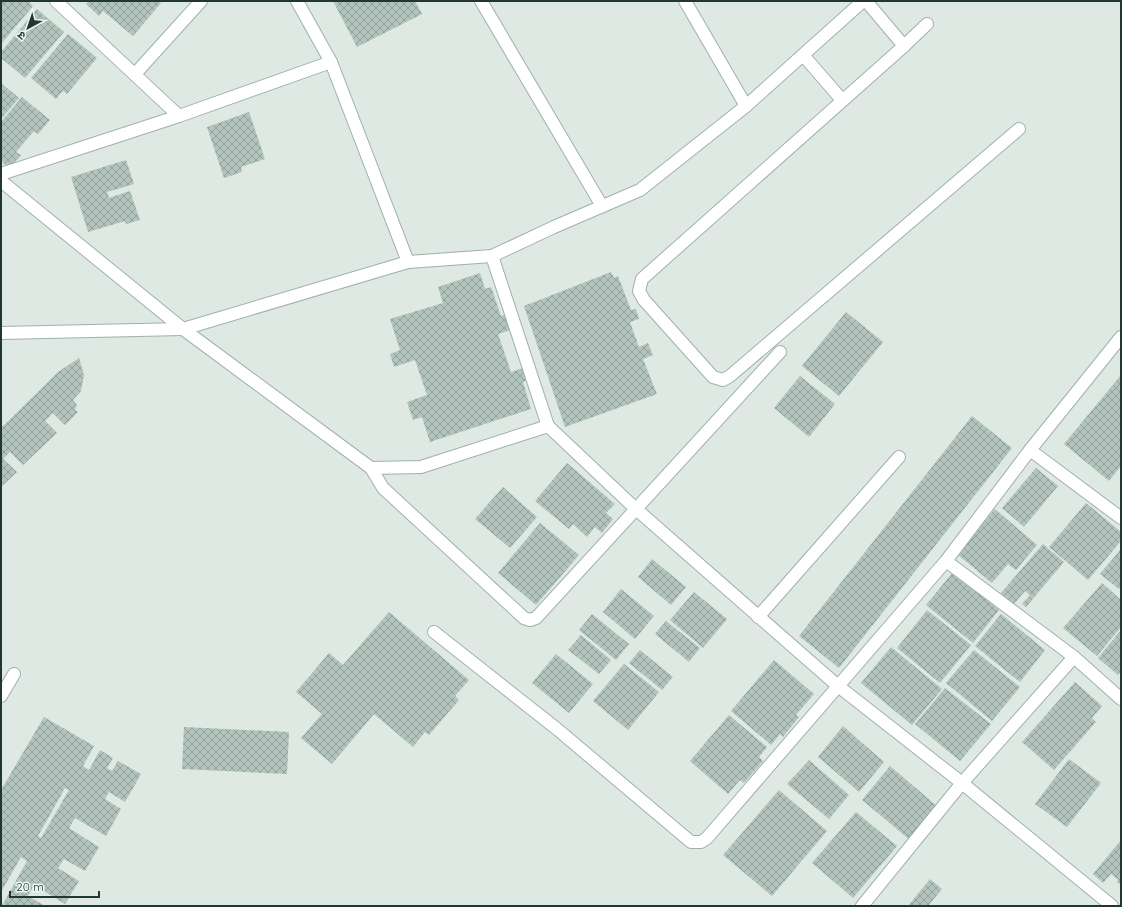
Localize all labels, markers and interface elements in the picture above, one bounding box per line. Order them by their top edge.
north arrow [8,8,48,48]
text: उ [14,28,29,43]
scale bar [10,873,99,899]
text: 20 m [16,879,44,894]

